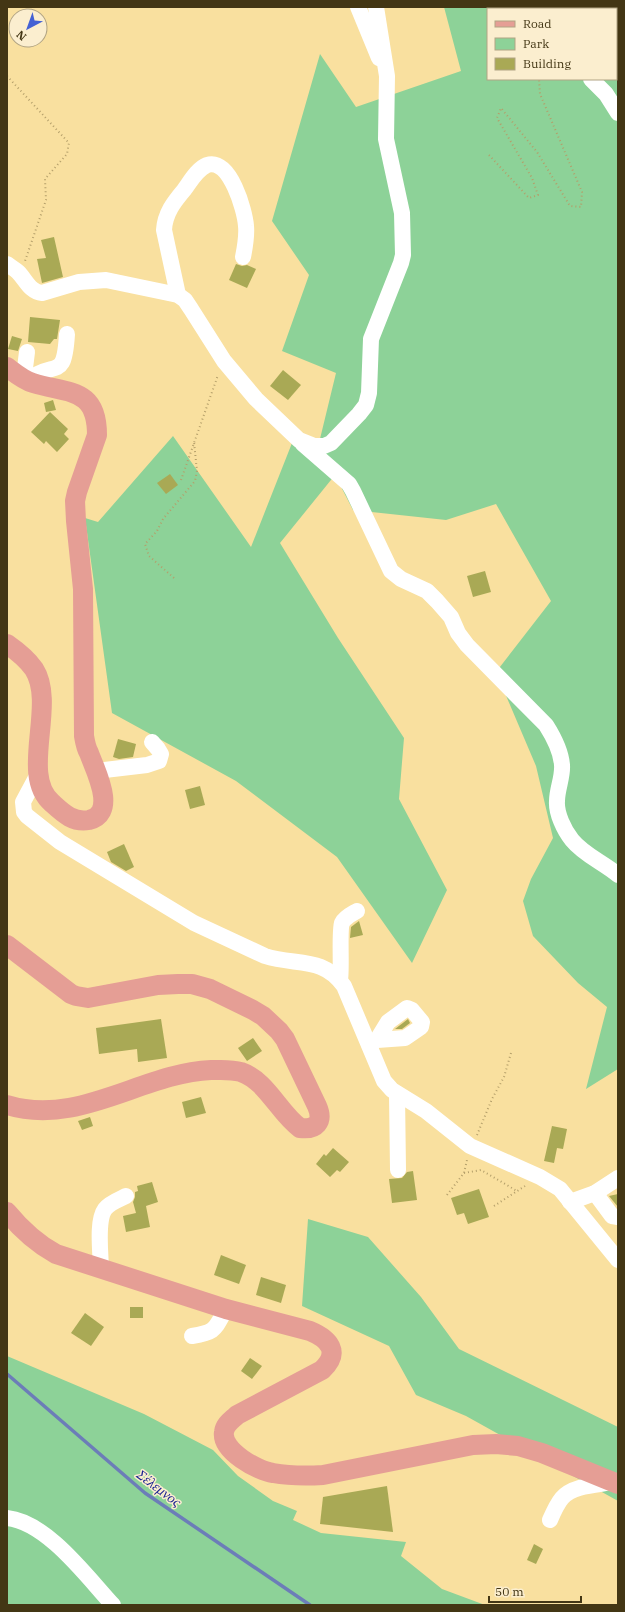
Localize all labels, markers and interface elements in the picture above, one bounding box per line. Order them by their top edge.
north arrow [8,8,48,48]
legend [487,8,617,80]
text: Road [523,16,552,31]
text: N [13,27,29,44]
text: Park [523,36,549,51]
text: Building [523,56,571,71]
water label: Σέλεμνος [132,1465,185,1511]
scale bar [489,1578,581,1604]
text: 50 m [495,1584,524,1599]

